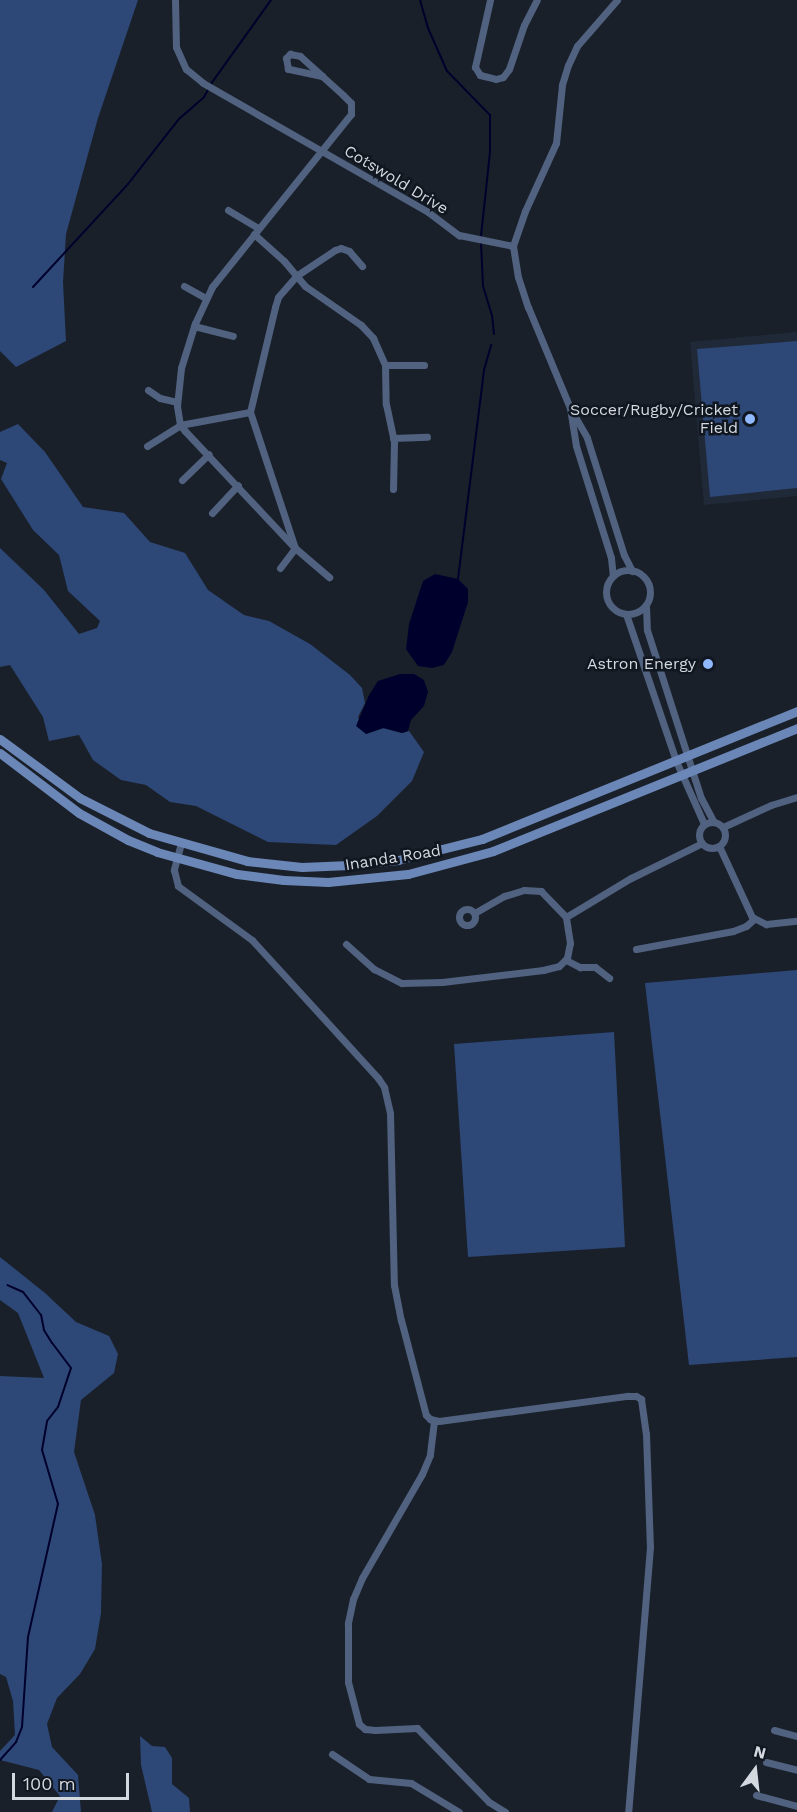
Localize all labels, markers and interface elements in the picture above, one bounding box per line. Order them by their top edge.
street label: Cotswold Drive [340,141,452,219]
place label: Soccer/Rugby/Cricket Field [570,400,738,438]
marker: Soccer/Rugby/Cricket Field [743,412,757,426]
place label: Astron Energy [587,654,696,674]
marker: Astron Energy [701,657,715,671]
street label: Inanda Road [344,841,442,875]
north arrow [725,1740,785,1800]
text: N [752,1741,768,1763]
scale bar [15,1761,132,1799]
text: 100 m [23,1773,76,1794]

